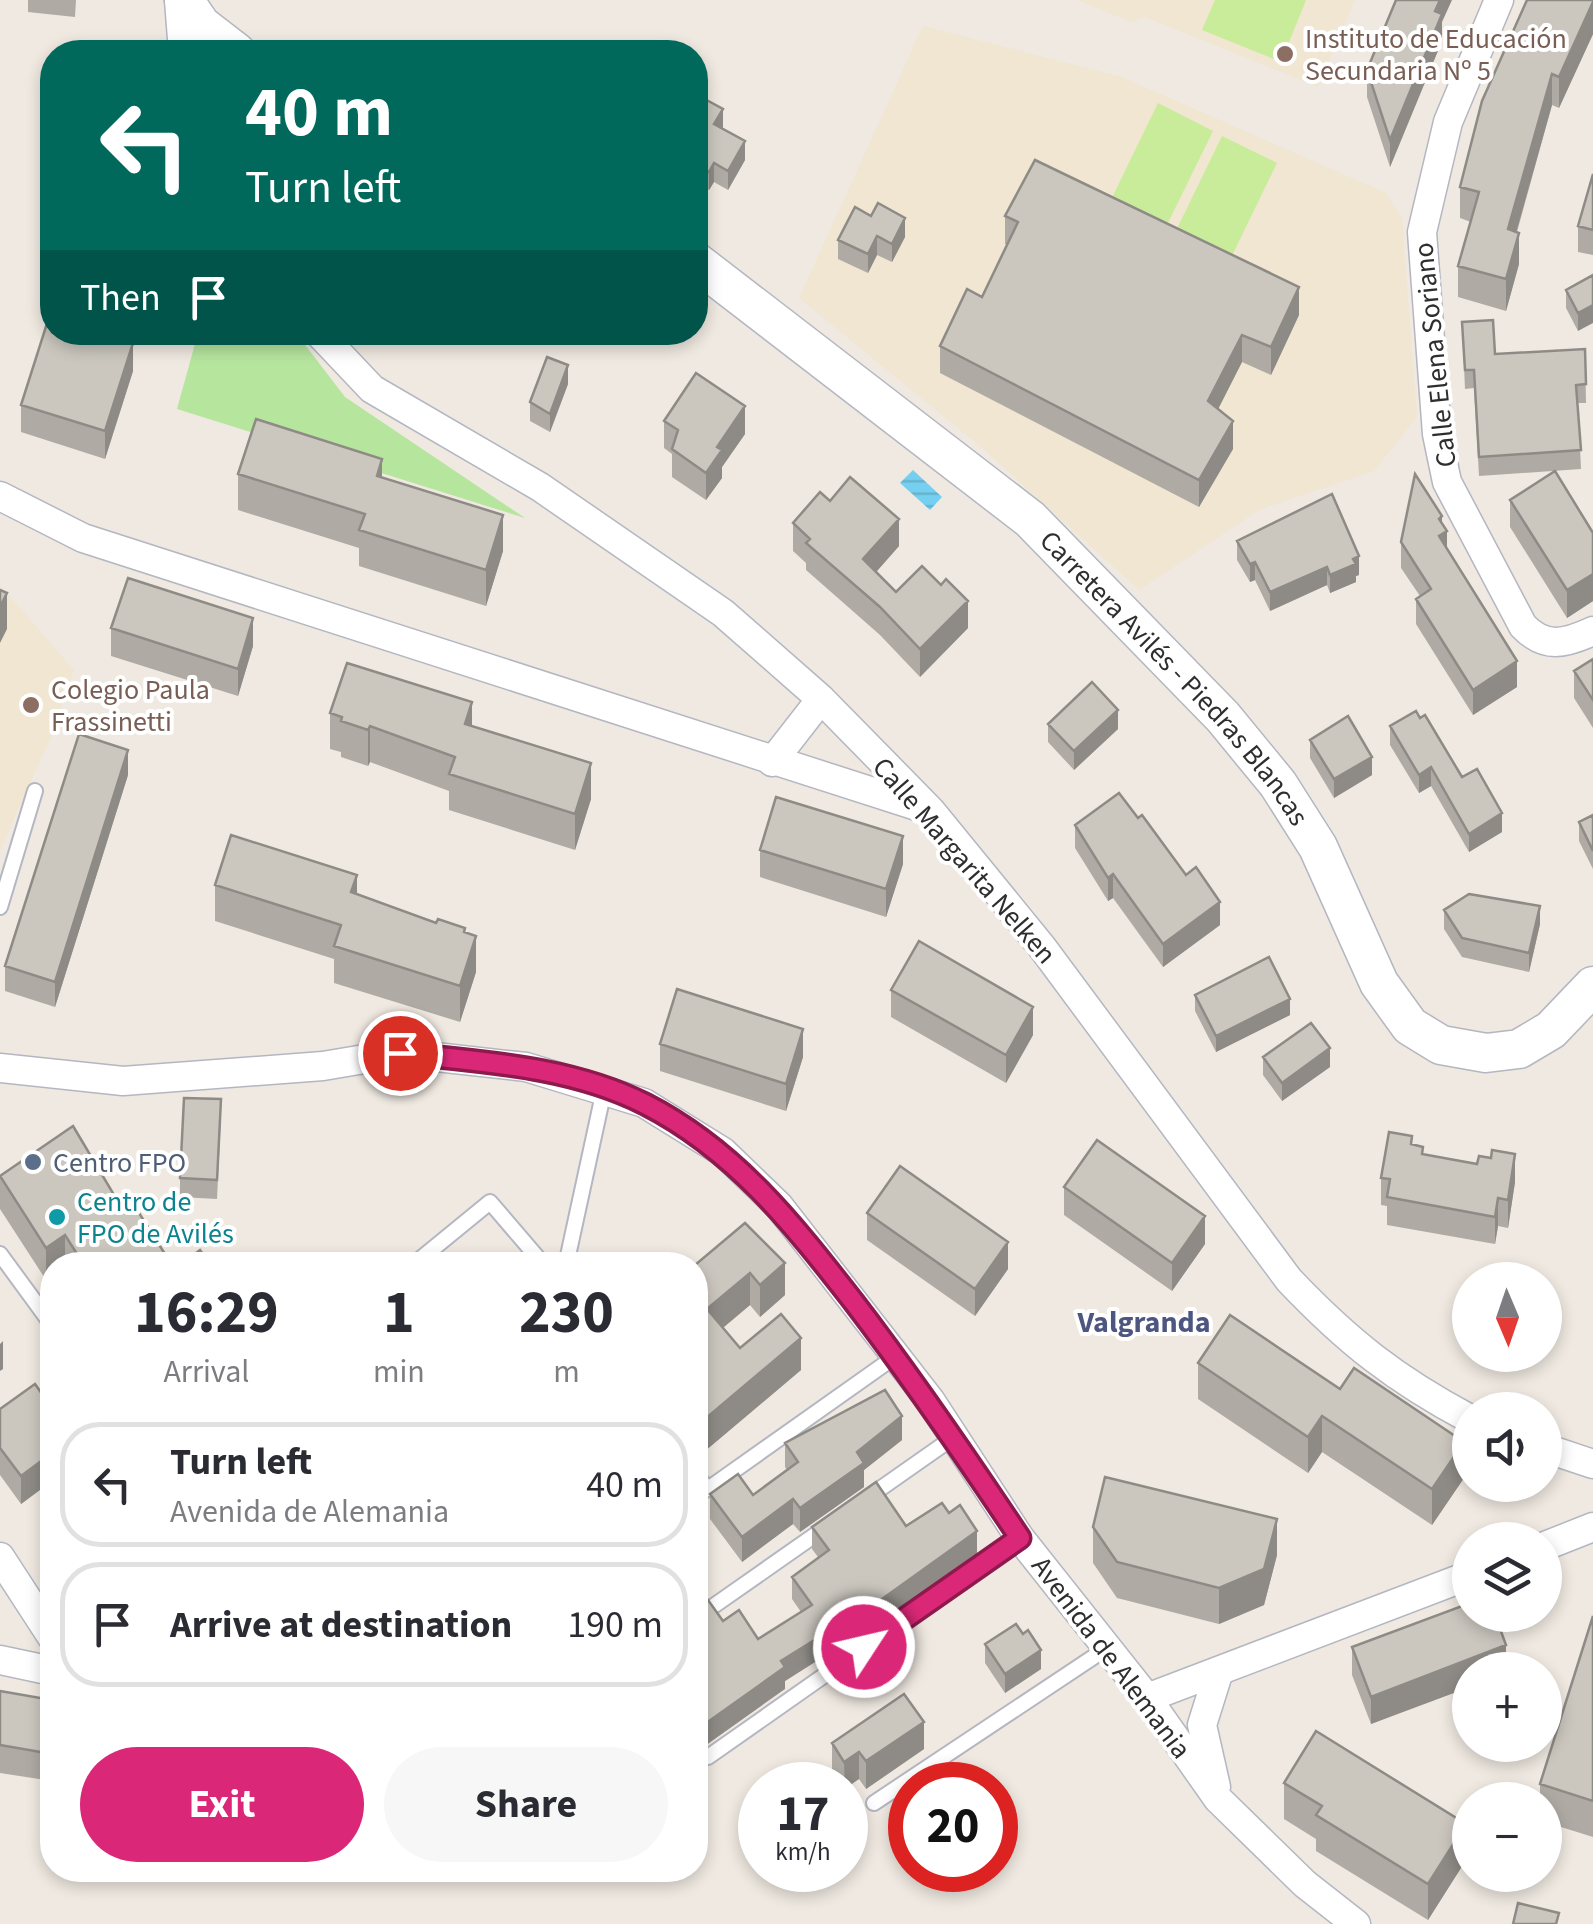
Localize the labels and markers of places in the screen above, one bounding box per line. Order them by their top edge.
place label: Instituto de Educación Secundaria Nº 5 [1305,19,1567,91]
marker: Instituto de Educación Secundaria Nº 5 [1274,43,1296,65]
place label: Colegio Paula Frassinetti [51,670,210,742]
marker: Colegio Paula Frassinetti [20,694,42,716]
pin [358,1011,443,1096]
place label: Centro FPO [53,1143,186,1183]
marker: Centro FPO [22,1151,44,1173]
place label: Centro de FPO de Avilés [77,1182,234,1254]
marker: Centro de FPO de Avilés [46,1206,68,1228]

